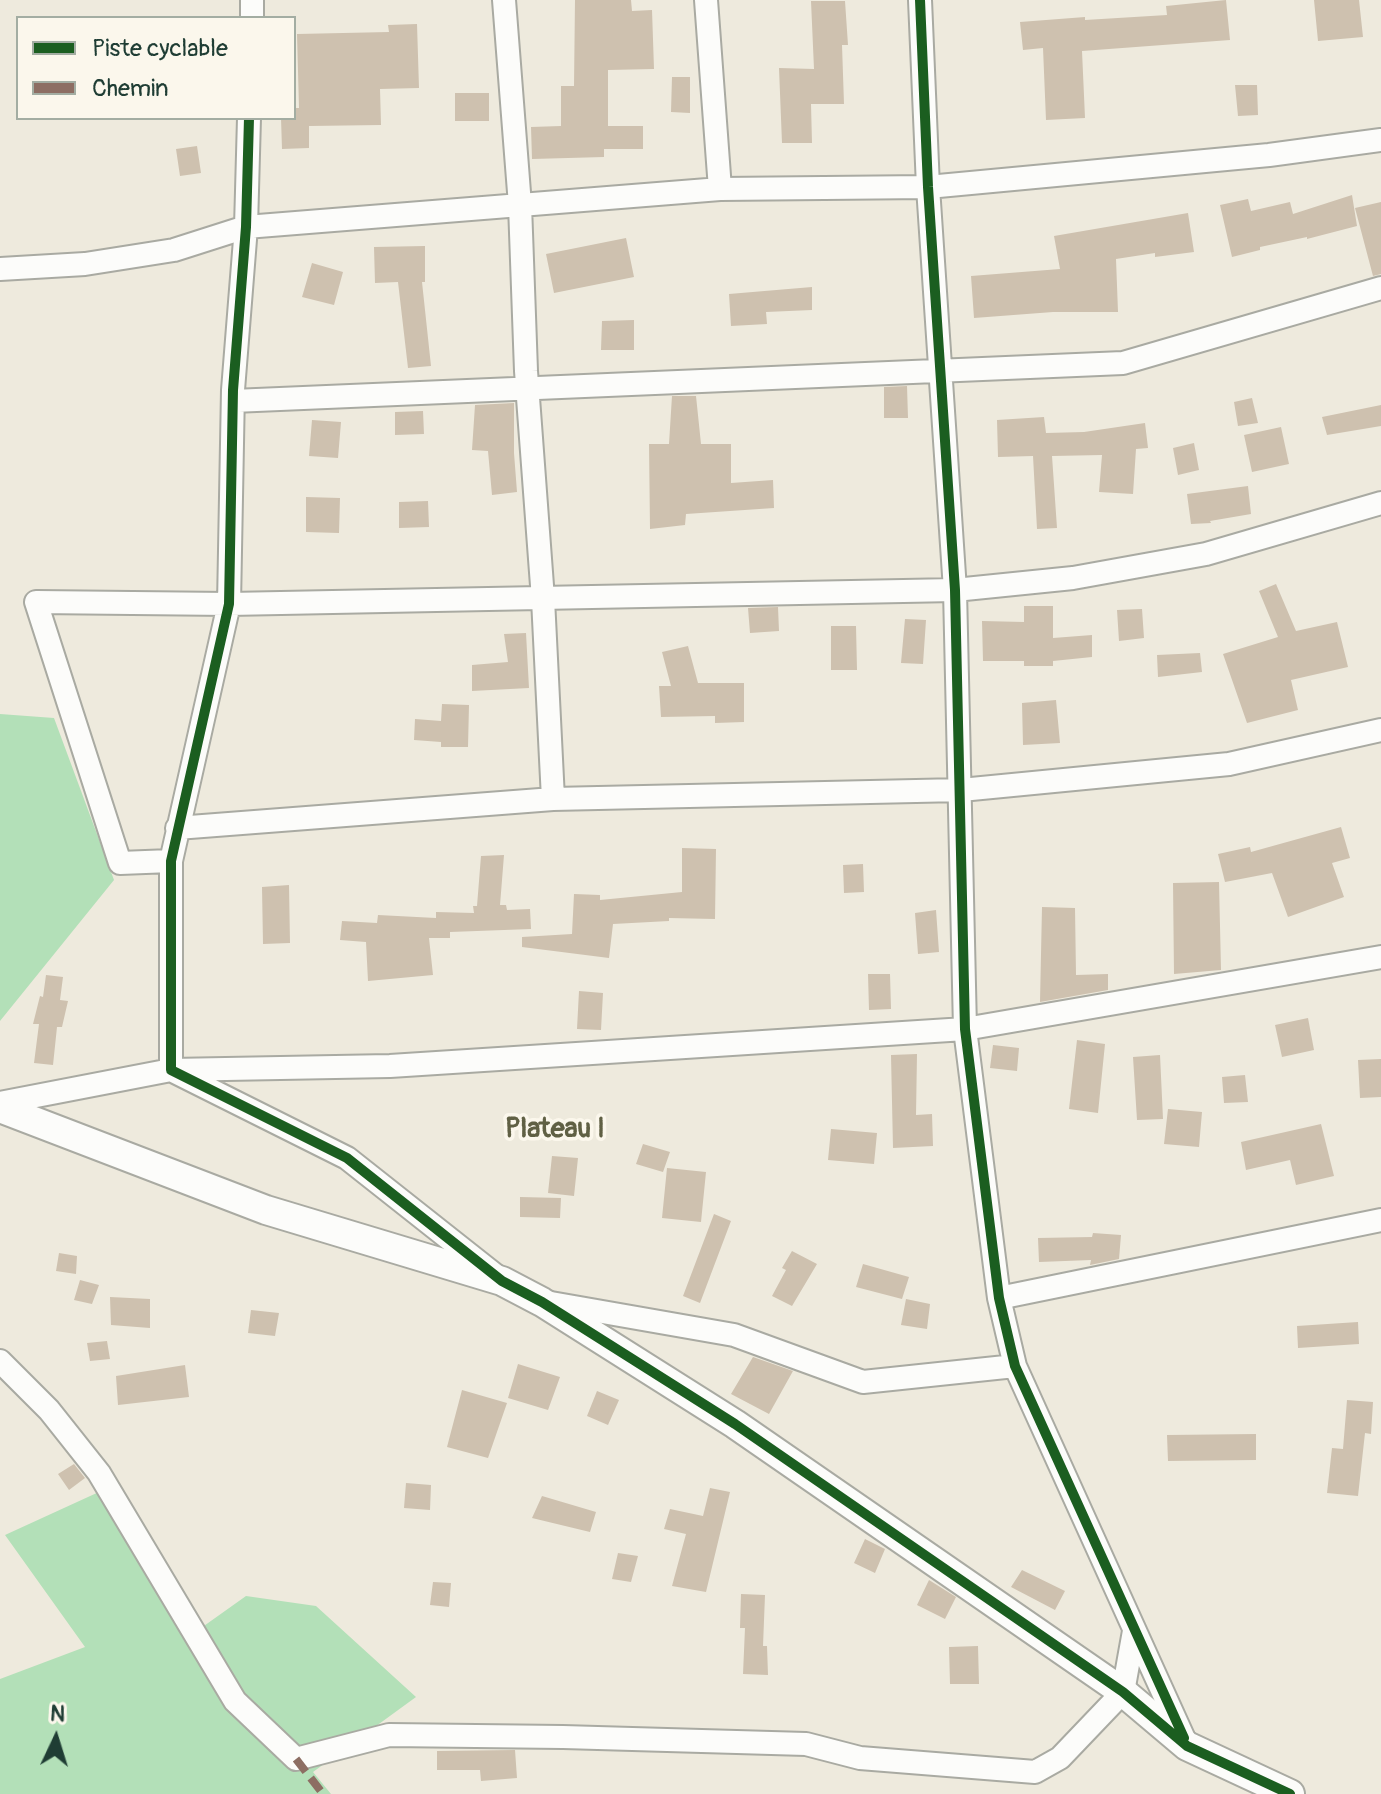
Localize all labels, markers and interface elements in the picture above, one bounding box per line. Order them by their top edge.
legend [16,16,296,120]
text: Piste cyclable [92,34,228,63]
text: Chemin [92,74,169,103]
district label: Plateau I [505,1113,605,1147]
north arrow [16,1698,96,1778]
text: N [49,1700,66,1729]

